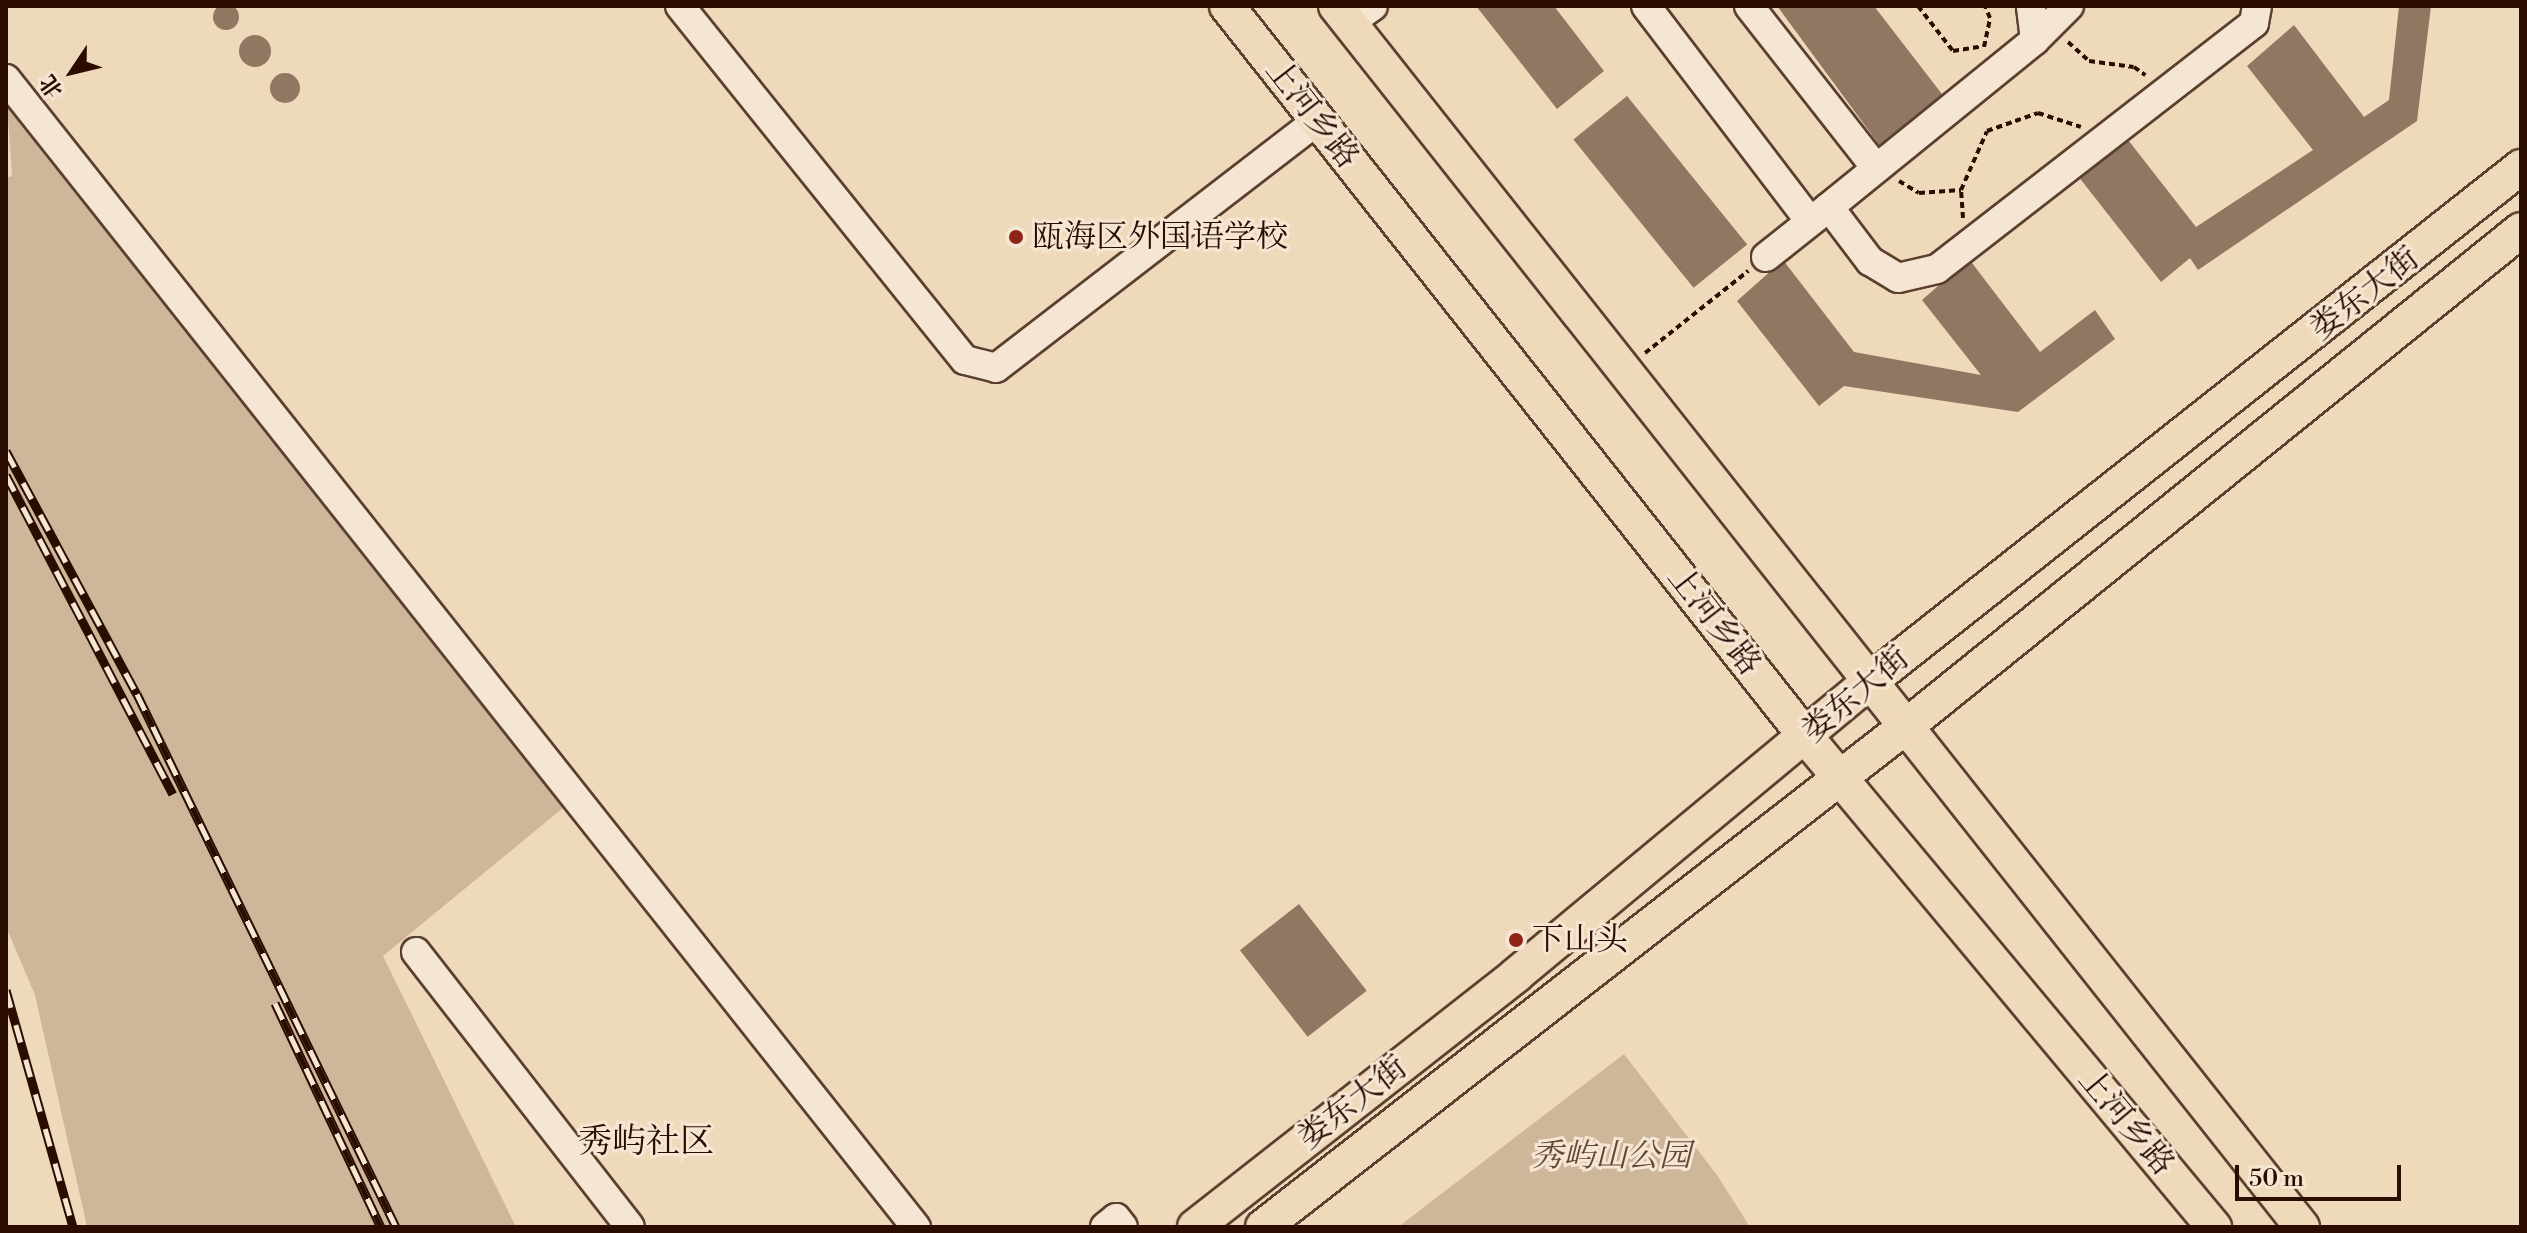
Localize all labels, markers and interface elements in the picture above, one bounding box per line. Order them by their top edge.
north arrow [32,32,112,112]
street label: 上河乡路 [1257,52,1367,176]
text: 北 [35,69,69,103]
place label: 瓯海区外国语学校 [1032,218,1288,256]
marker: 瓯海区外国语学校 [1007,228,1025,246]
street label: 娄东大街 [2303,239,2427,349]
street label: 上河乡路 [1659,559,1769,683]
street label: 娄东大街 [1795,639,1917,751]
place label: 下山头 [1532,921,1628,959]
marker: 下山头 [1507,931,1525,949]
street label: 娄东大街 [1291,1048,1415,1158]
street label: 上河乡路 [2070,1061,2182,1183]
district label: 秀屿社区 [578,1123,714,1163]
park label: 秀屿山公园 [1531,1137,1691,1175]
scale bar [2239,1149,2405,1199]
text: 50 m [2249,1164,2304,1194]

